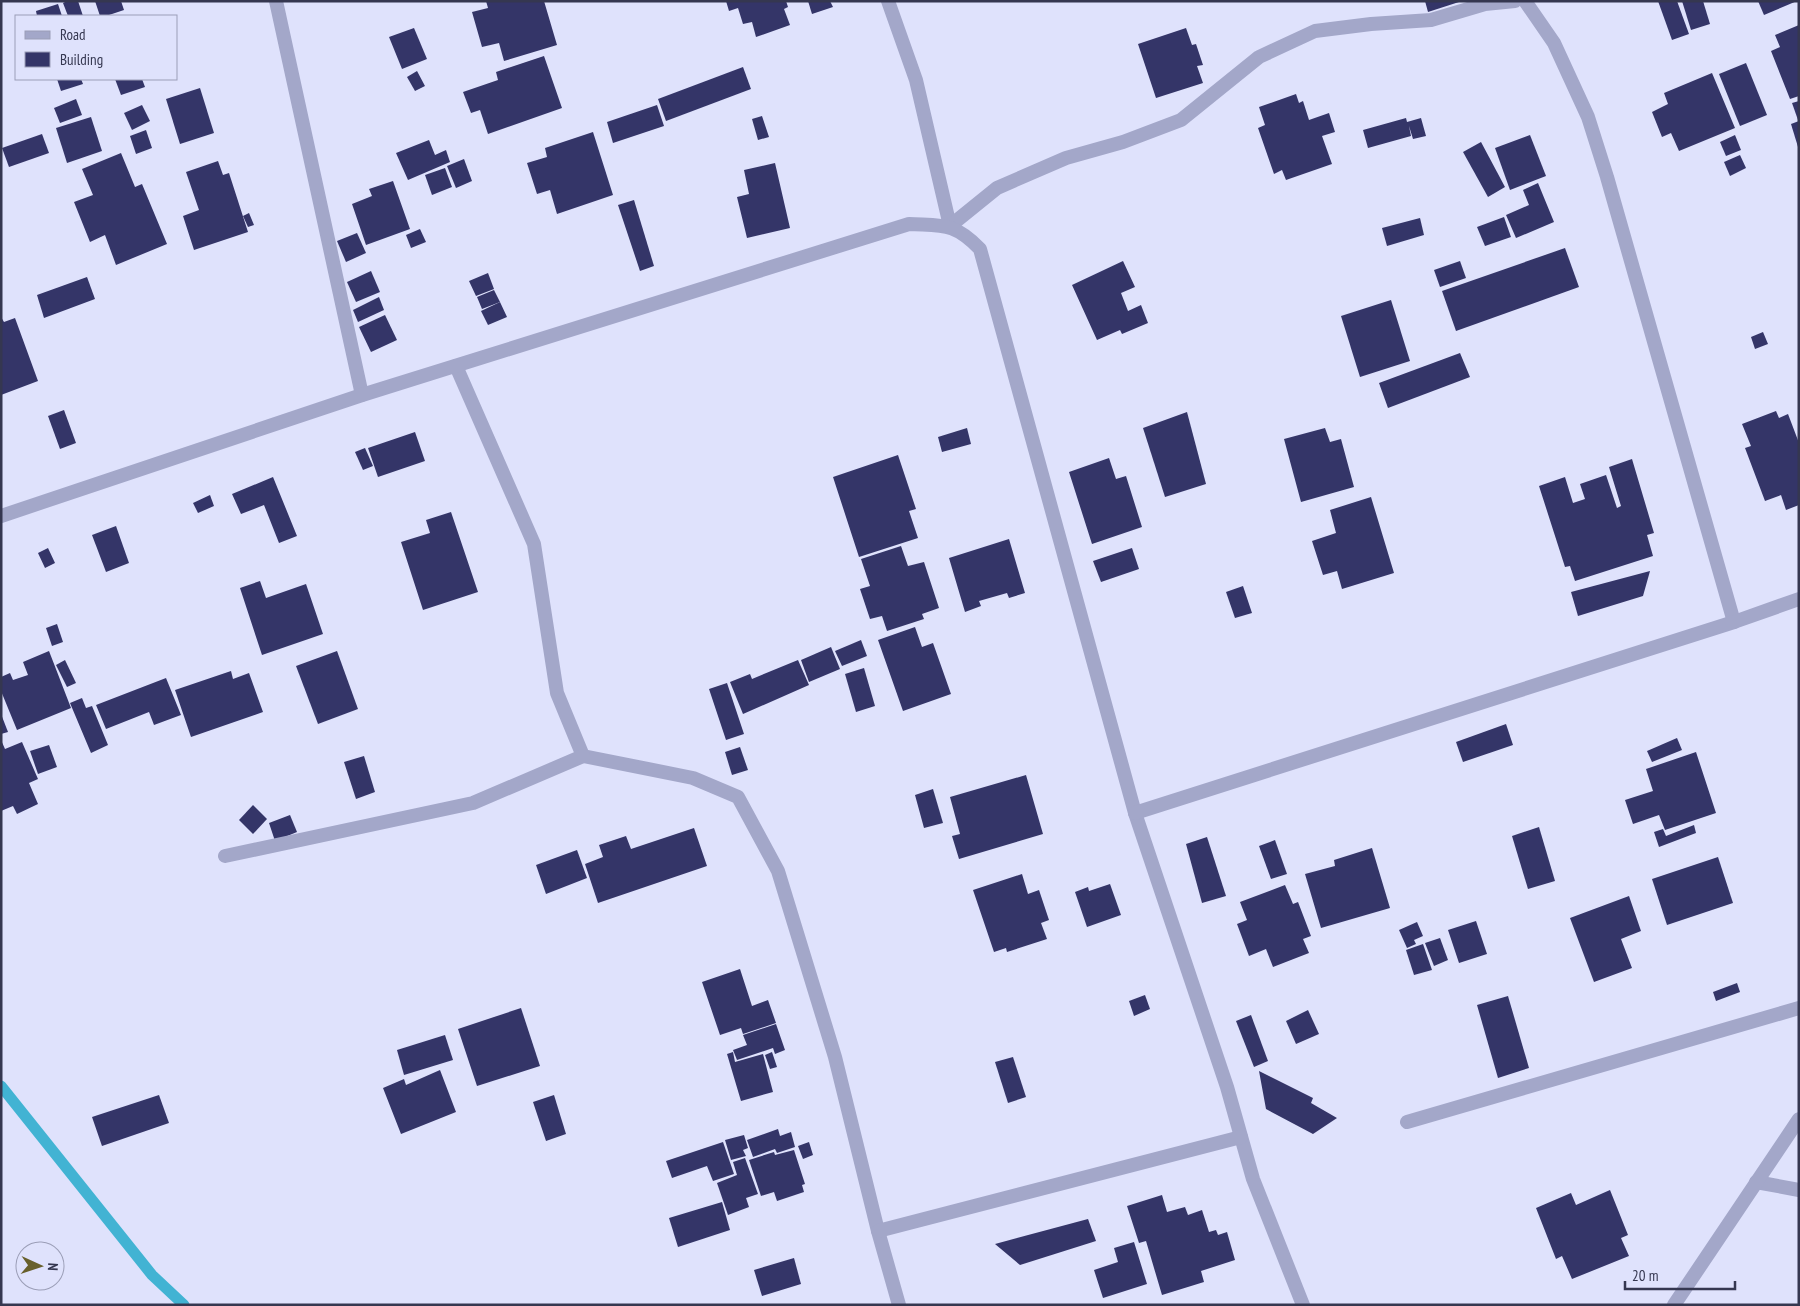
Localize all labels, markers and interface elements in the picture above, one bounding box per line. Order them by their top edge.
legend [15,15,178,80]
text: Road [60,25,86,44]
text: Building [60,50,103,69]
north arrow [15,1241,65,1291]
scale bar [1625,1258,1735,1290]
text: N [44,1262,62,1271]
text: 20 m [1632,1266,1658,1285]

